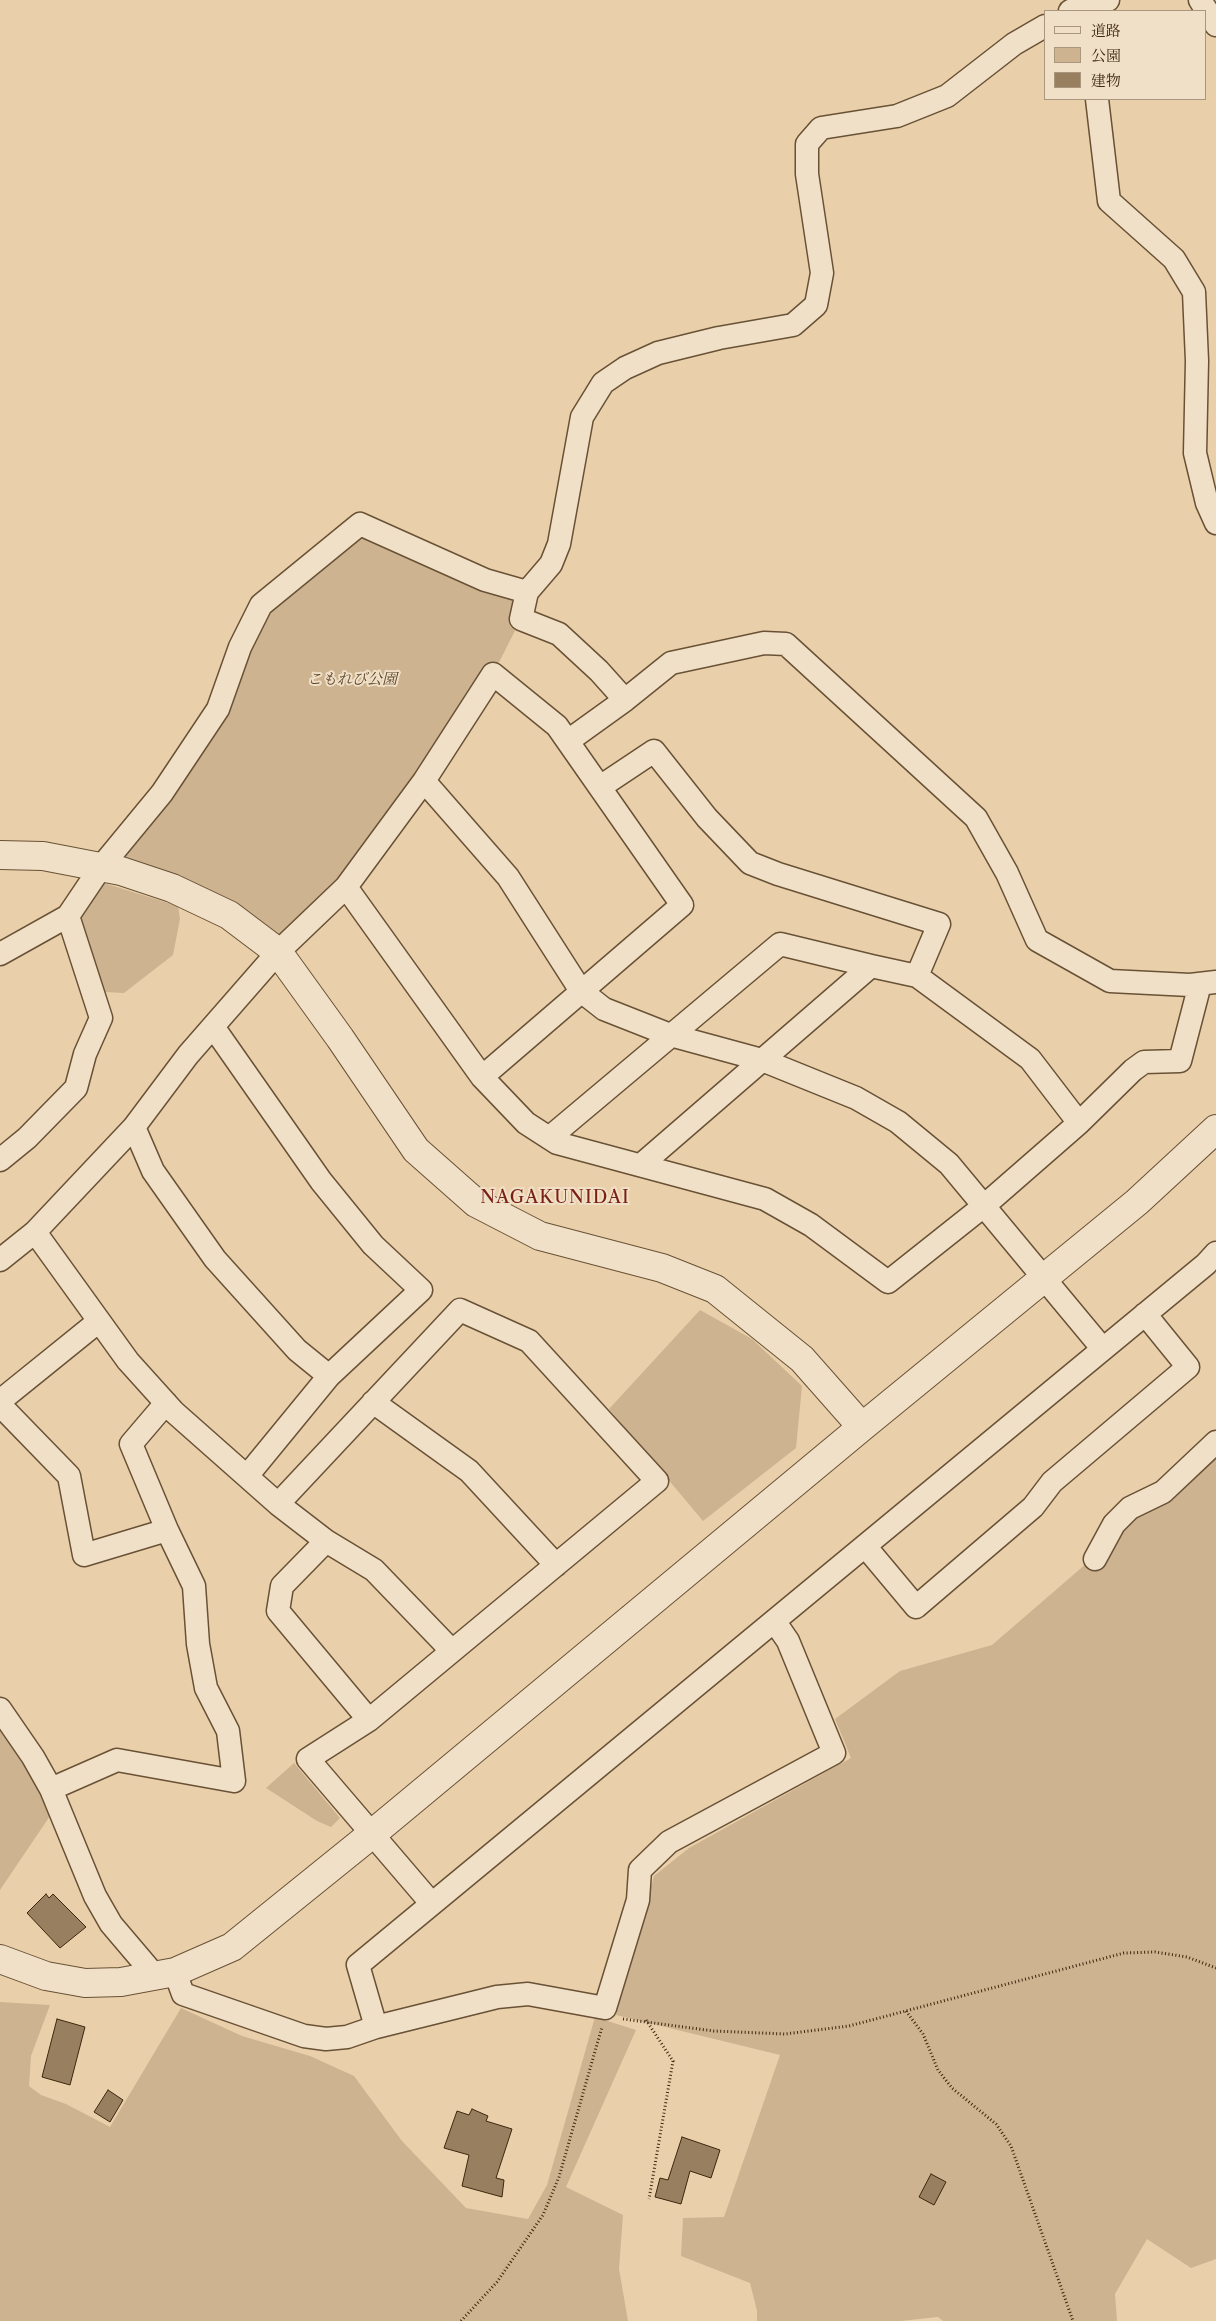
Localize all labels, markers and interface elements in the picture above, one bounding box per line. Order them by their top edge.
legend [1044,10,1206,100]
text: 道路 [1091,21,1121,40]
text: 公園 [1091,46,1121,65]
text: 建物 [1091,71,1121,90]
park label: こもれび公園 [307,671,397,689]
district label: NAGAKUNIDAI [479,1187,631,1209]

